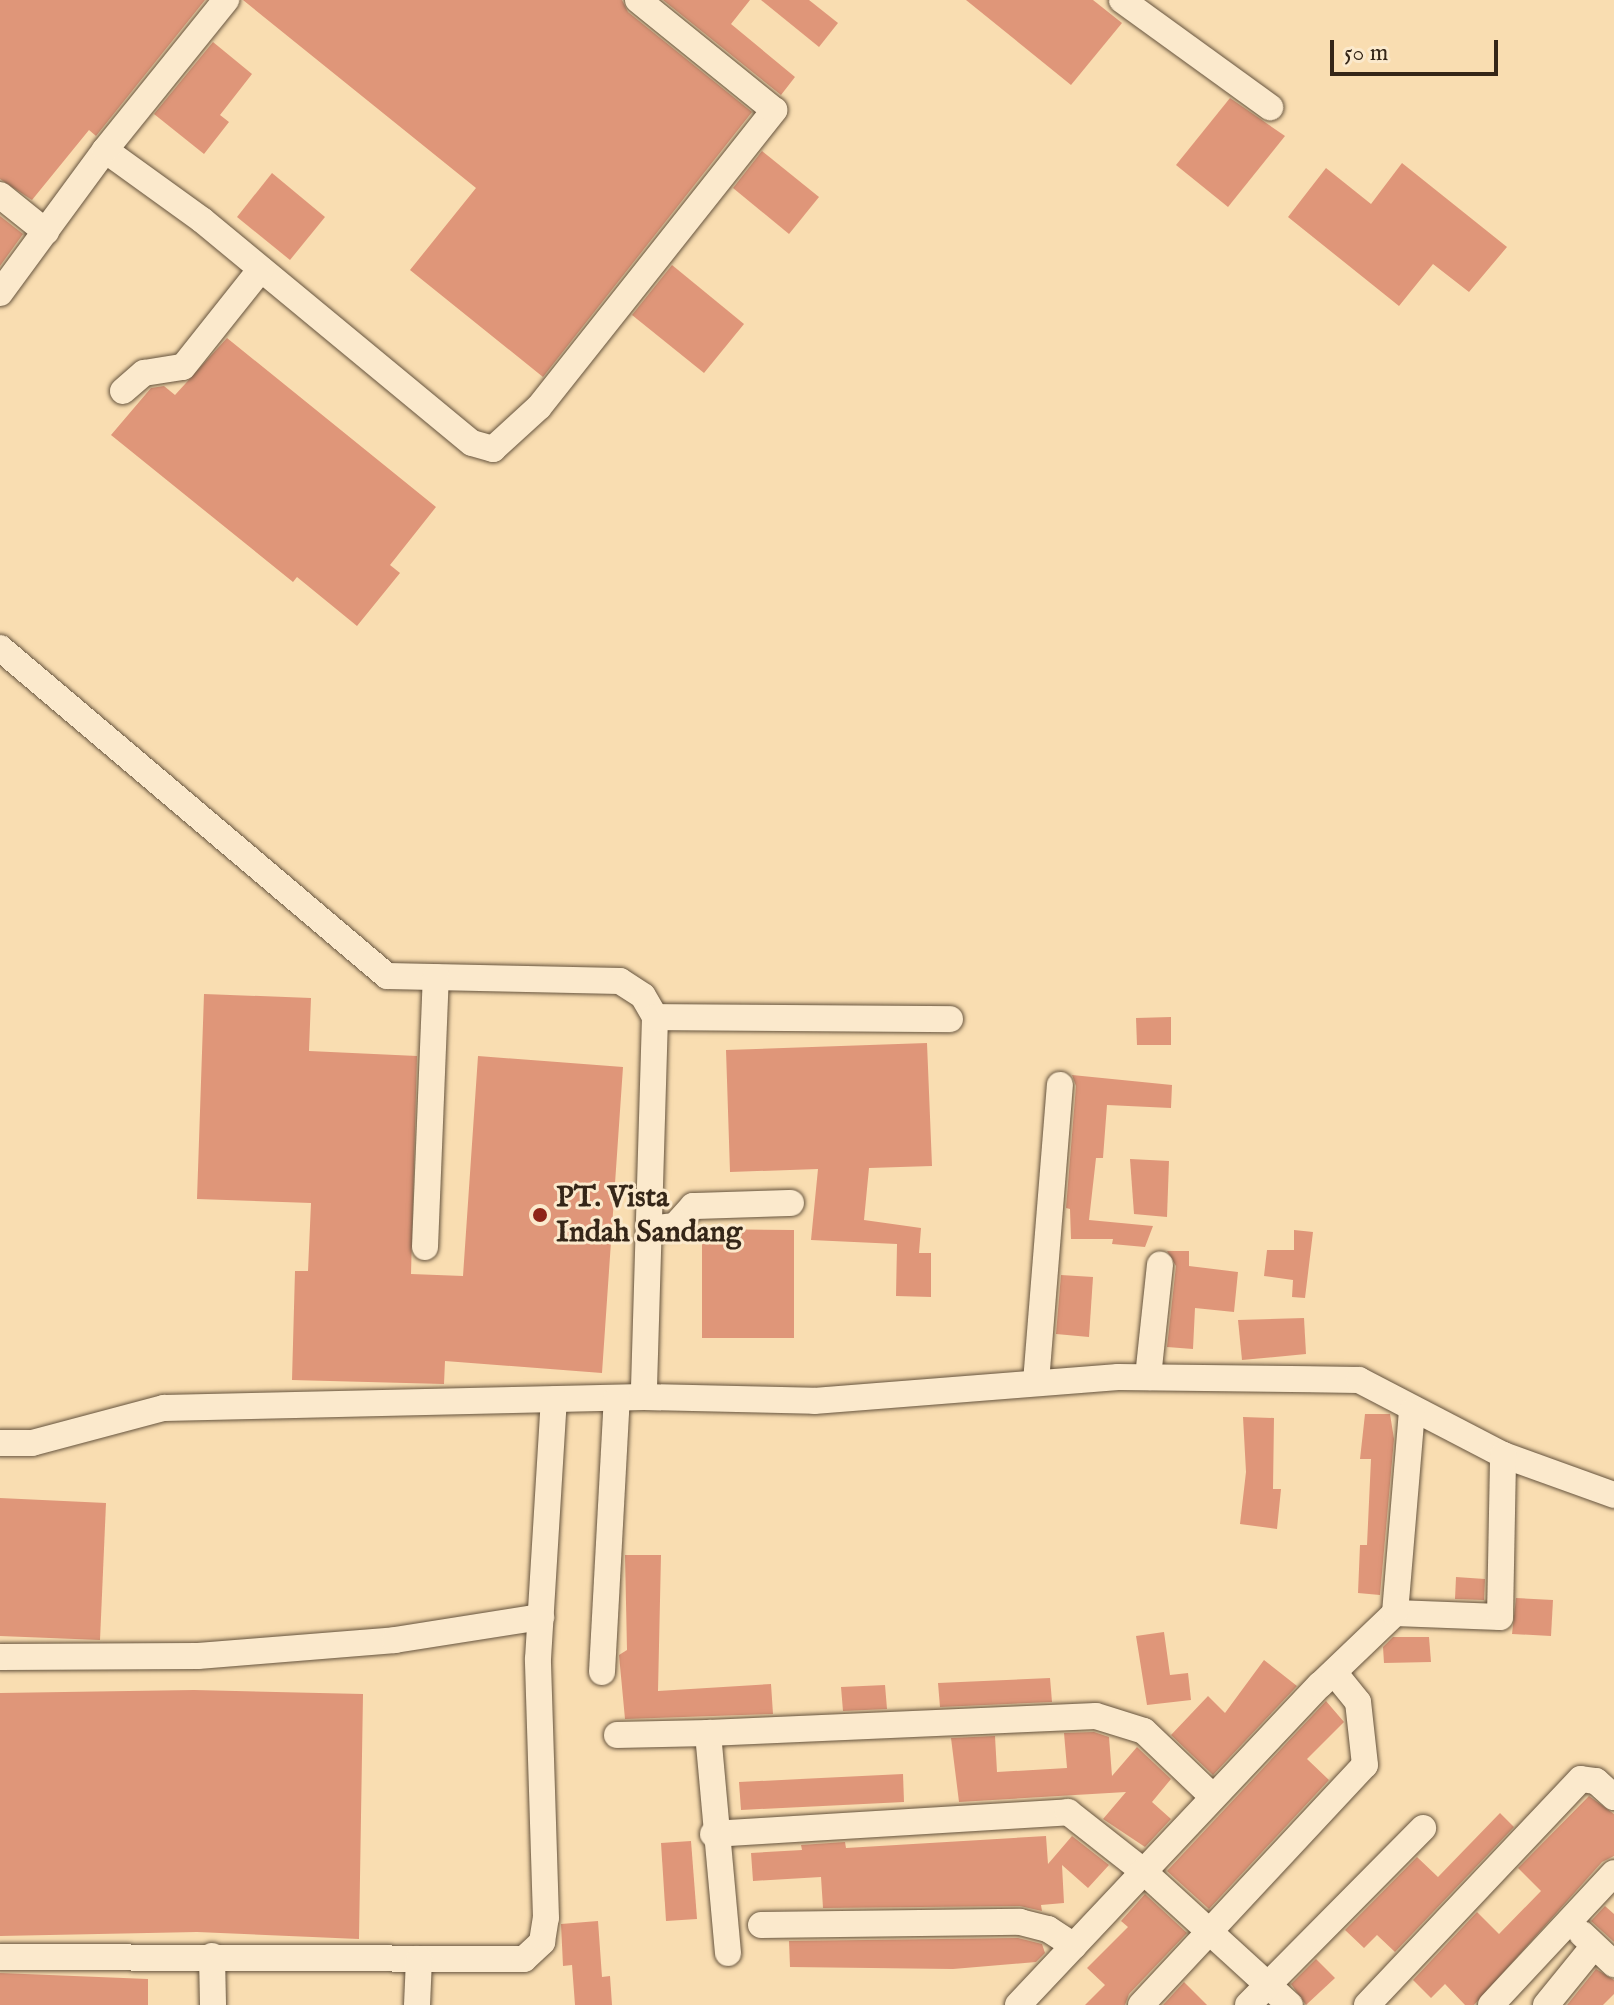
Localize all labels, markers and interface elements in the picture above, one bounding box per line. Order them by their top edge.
scale bar [1334,24,1502,74]
text: 50 m [1344,38,1388,69]
place label: PT. Vista Indah Sandang [556,1180,742,1250]
marker: PT. Vista Indah Sandang [531,1206,549,1224]

